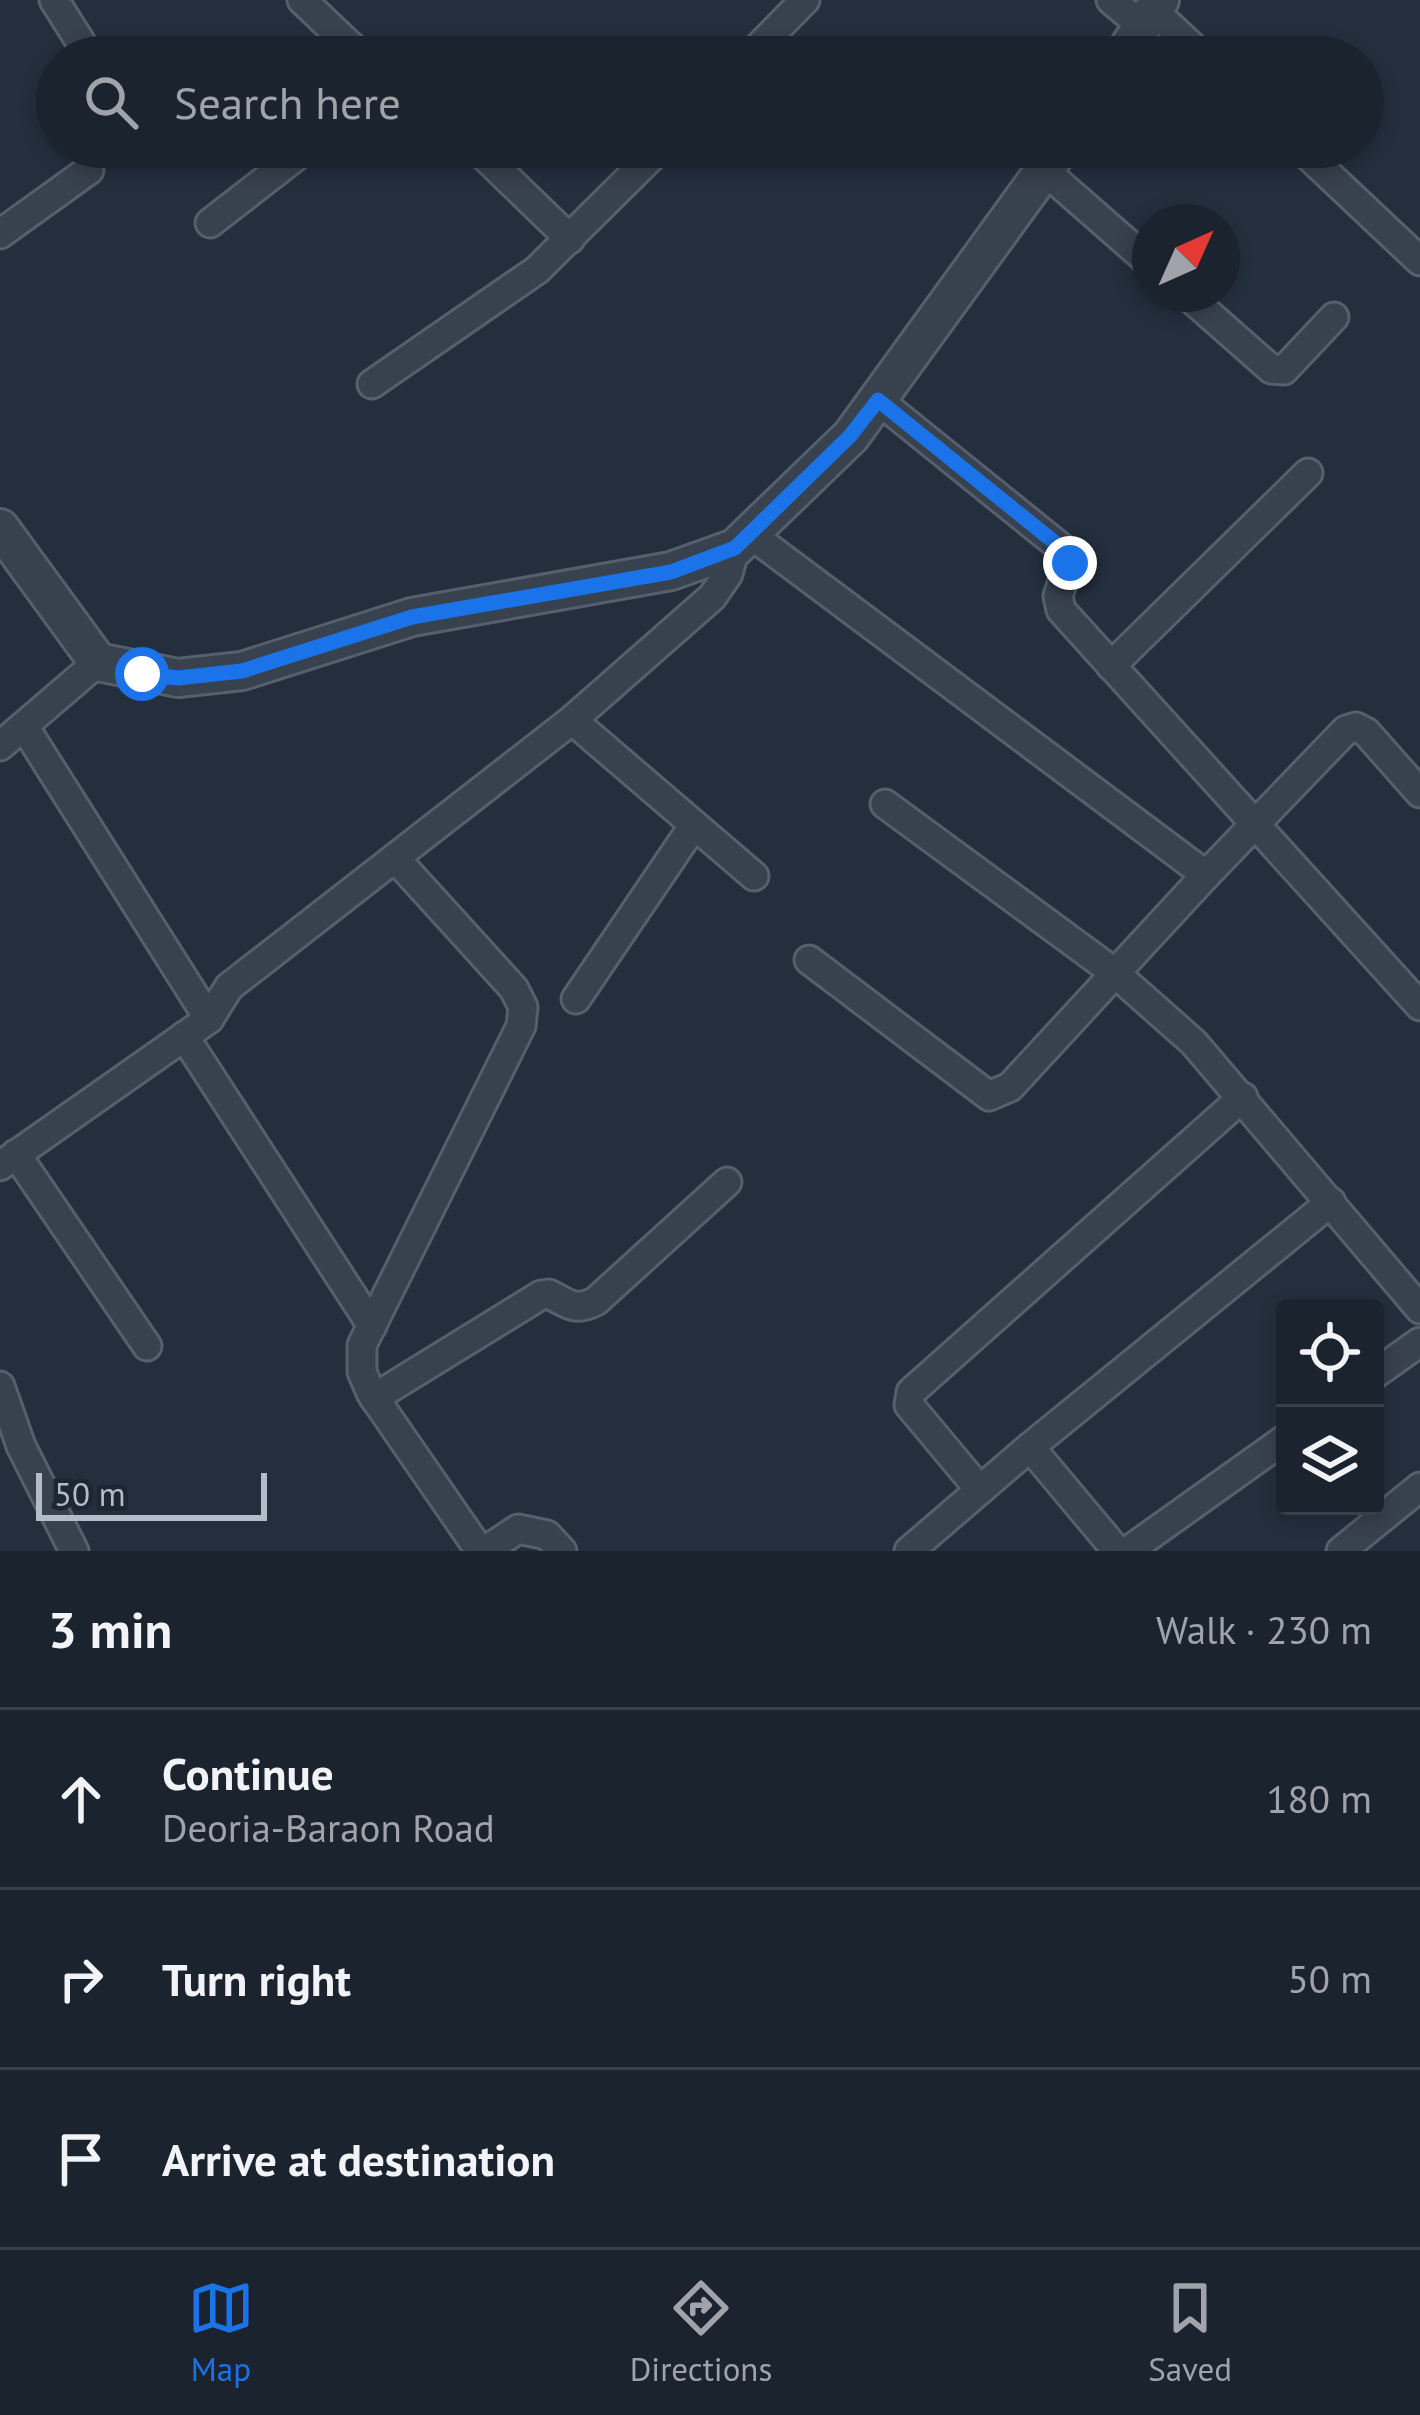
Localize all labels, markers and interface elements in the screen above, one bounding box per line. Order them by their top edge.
search box [36,36,1384,168]
icon: search [78,69,144,135]
text: Search here [174,73,401,131]
north arrow [1132,204,1240,312]
route end [1043,536,1097,590]
route start [115,647,169,701]
map controls [1276,1299,1384,1515]
button: locate [1276,1299,1384,1407]
button: layers [1276,1407,1384,1515]
scale bar [36,1467,267,1520]
text: 50 m [54,1472,126,1515]
text: 3 min [48,1596,172,1662]
text: Walk · 230 m [1156,1604,1372,1655]
text: Continue [162,1744,334,1802]
icon: ahead [48,1766,114,1832]
text: 180 m [1266,1773,1372,1824]
text: Deoria-Baraon Road [162,1802,495,1853]
icon: right [48,1946,114,2012]
text: Turn right [162,1950,351,2008]
text: 50 m [1287,1953,1372,2004]
icon: arrive [48,2126,114,2192]
text: Arrive at destination [162,2130,555,2188]
tab: Map [188,2275,254,2390]
tab: Directions [630,2275,772,2390]
tab: Saved [1148,2275,1232,2390]

